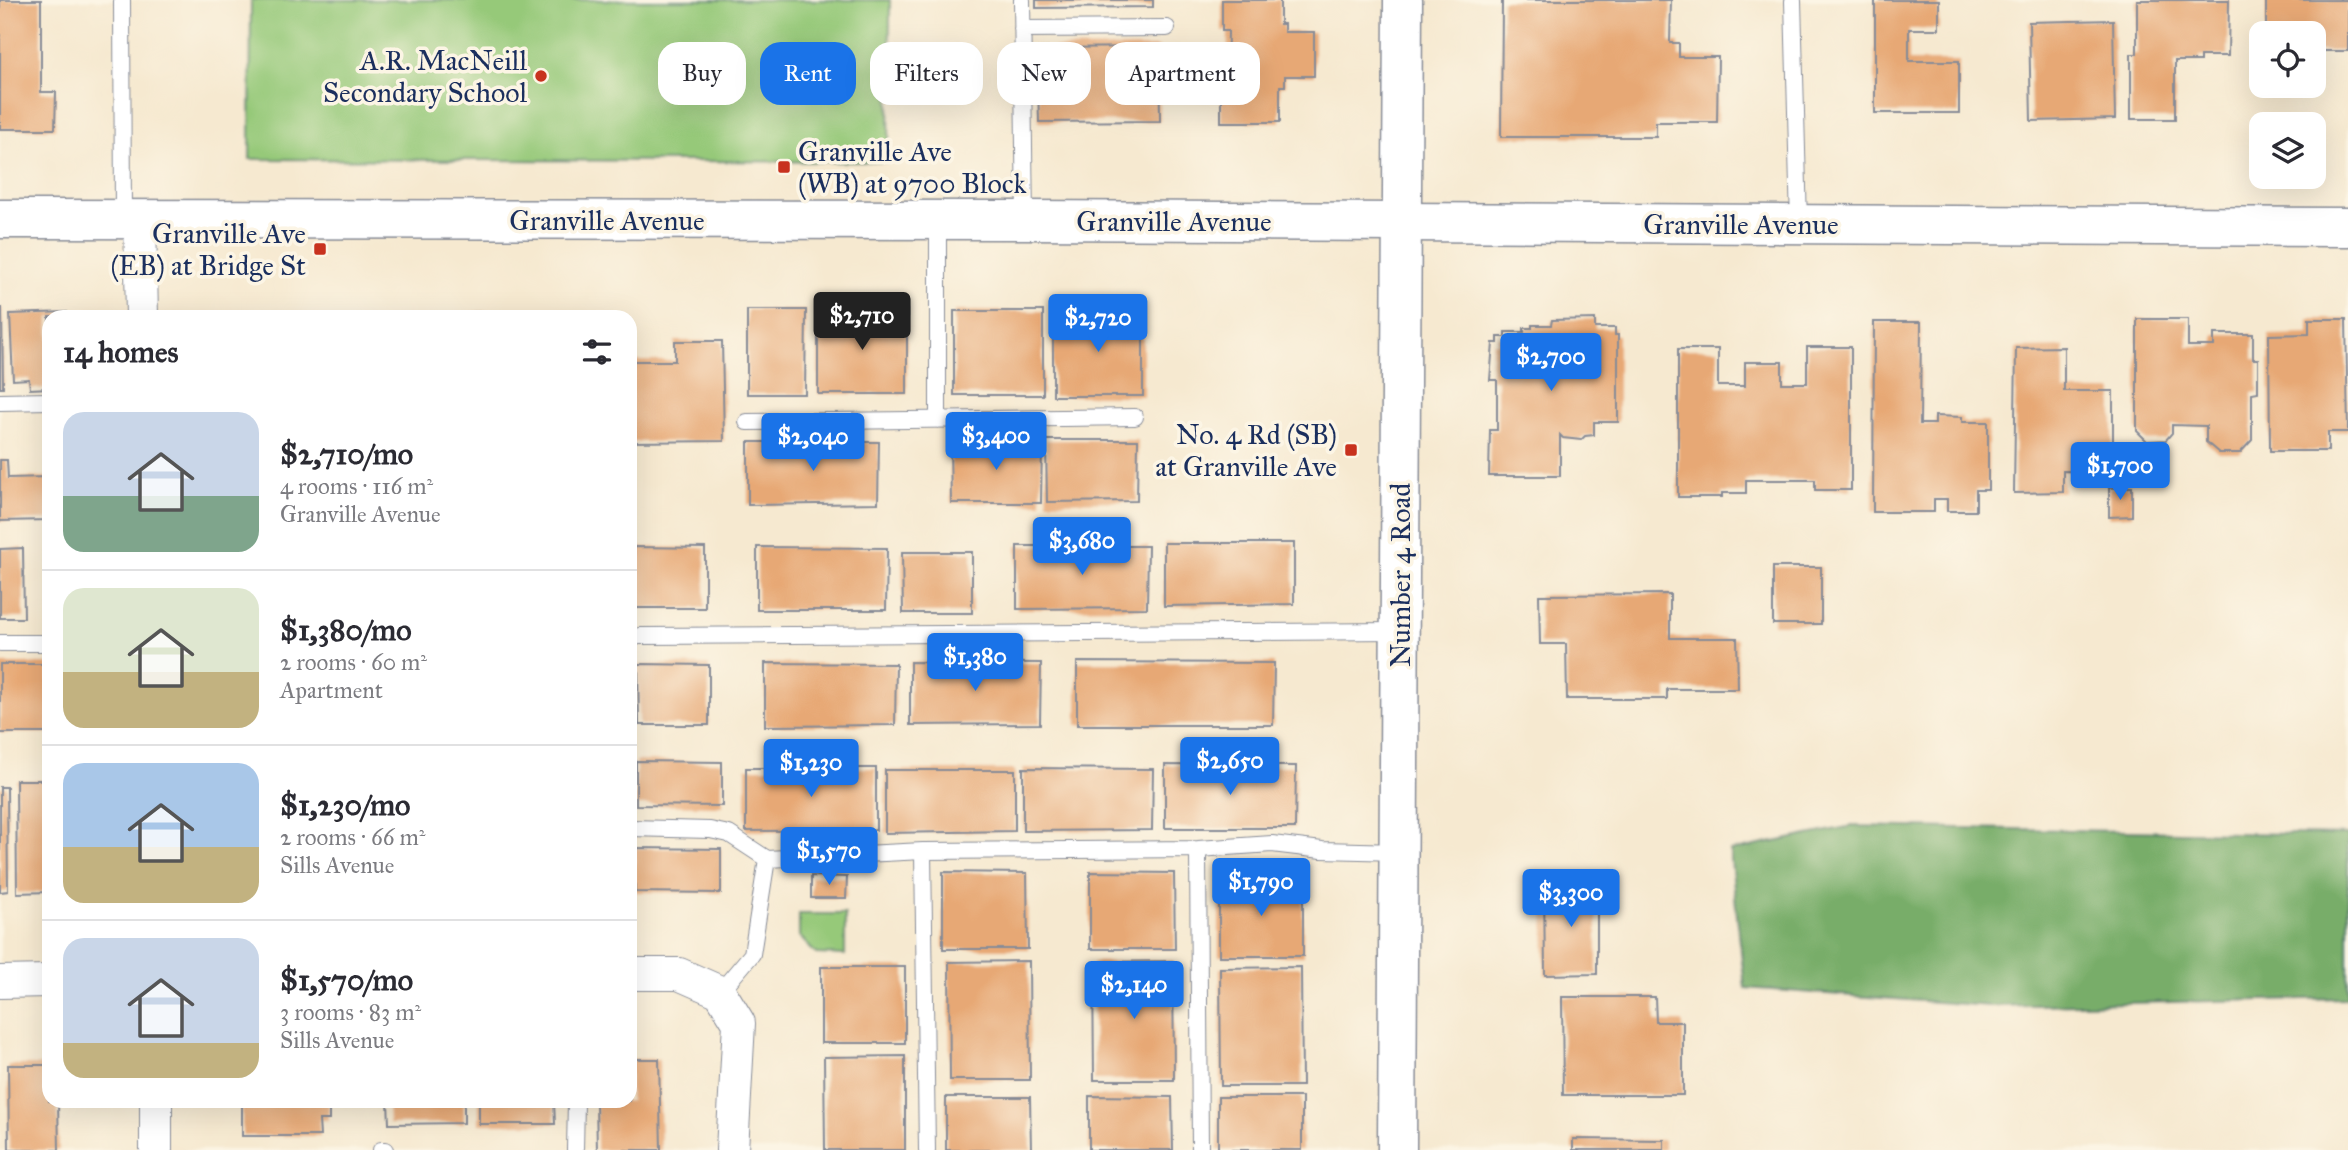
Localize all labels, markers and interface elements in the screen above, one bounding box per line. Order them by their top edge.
map controls [2249,21,2326,189]
button: locate [2249,21,2326,98]
chip: Buy [658,42,746,105]
chip: Rent [760,42,856,105]
chip: Filters [870,42,983,105]
chip: New [997,42,1091,105]
chip: Apartment [1105,42,1260,105]
place label: A.R. MacNeill Secondary School [323,43,527,110]
marker: A.R. MacNeill Secondary School [533,68,549,84]
button: layers [2249,112,2326,189]
place label: Granville Ave (WB) at 9700 Block [798,134,1027,201]
marker: Granville Ave (WB) at 9700 Block [776,159,792,175]
street label: Granville Avenue [509,203,705,238]
street label: Granville Avenue [1076,204,1272,239]
street label: Granville Avenue [1643,207,1839,242]
place label: Granville Ave (EB) at Bridge St [111,216,306,283]
marker: Granville Ave (EB) at Bridge St [312,241,328,257]
pin: $2,710 [805,292,919,352]
pin: $2,720 [1041,294,1155,354]
text: $2,710 [830,301,894,329]
text: $2,720 [1064,303,1132,331]
icon: filters [578,333,616,371]
text: 14 homes [63,334,178,370]
pin: $2,700 [1494,334,1608,393]
text: $2,700 [1516,342,1586,370]
pin: $3,400 [939,412,1053,472]
pin: $2,040 [756,414,870,473]
place label: No. 4 Rd (SB) at Granville Ave [1155,417,1337,484]
text: $3,400 [962,421,1030,449]
text: $2,040 [777,422,849,450]
text: $2,710/mo [280,436,413,472]
icon: home [119,440,203,524]
marker: No. 4 Rd (SB) at Granville Ave [1343,442,1359,458]
pin: $1,700 [2063,442,2177,502]
text: $1,700 [2087,451,2153,479]
text: 4 rooms · 116 m² [280,472,433,500]
street label: Number 4 Road [1383,483,1418,667]
text: Granville Avenue [280,500,441,528]
pin: $3,680 [1025,518,1139,577]
text: $3,680 [1049,526,1115,554]
text: $1,380/mo [280,612,412,648]
icon: home [119,616,203,700]
pin: $1,380 [918,634,1032,693]
text: $1,380 [943,642,1007,670]
text: 2 rooms · 60 m² [280,648,427,676]
text: Apartment [280,676,383,704]
pin: $2,650 [1173,738,1287,797]
pin: $1,230 [754,740,868,799]
text: $2,650 [1196,746,1264,774]
text: $1,230 [780,748,842,776]
text: $1,230/mo [280,787,410,823]
icon: home [119,791,203,875]
text: 2 rooms · 66 m² [280,823,425,851]
pin: $1,570 [772,828,886,887]
text: $1,570 [797,836,861,864]
text: Sills Avenue [280,851,394,879]
pin: $1,790 [1204,858,1318,918]
text: $1,790 [1228,867,1294,895]
pin: $3,300 [1514,870,1628,929]
text: $3,300 [1539,878,1603,906]
text: $1,570/mo [280,962,413,998]
pin: $2,140 [1077,962,1191,1021]
icon: home [119,966,203,1050]
text: $2,140 [1101,970,1167,998]
text: 3 rooms · 83 m² [280,998,421,1026]
text: Sills Avenue [280,1026,394,1054]

